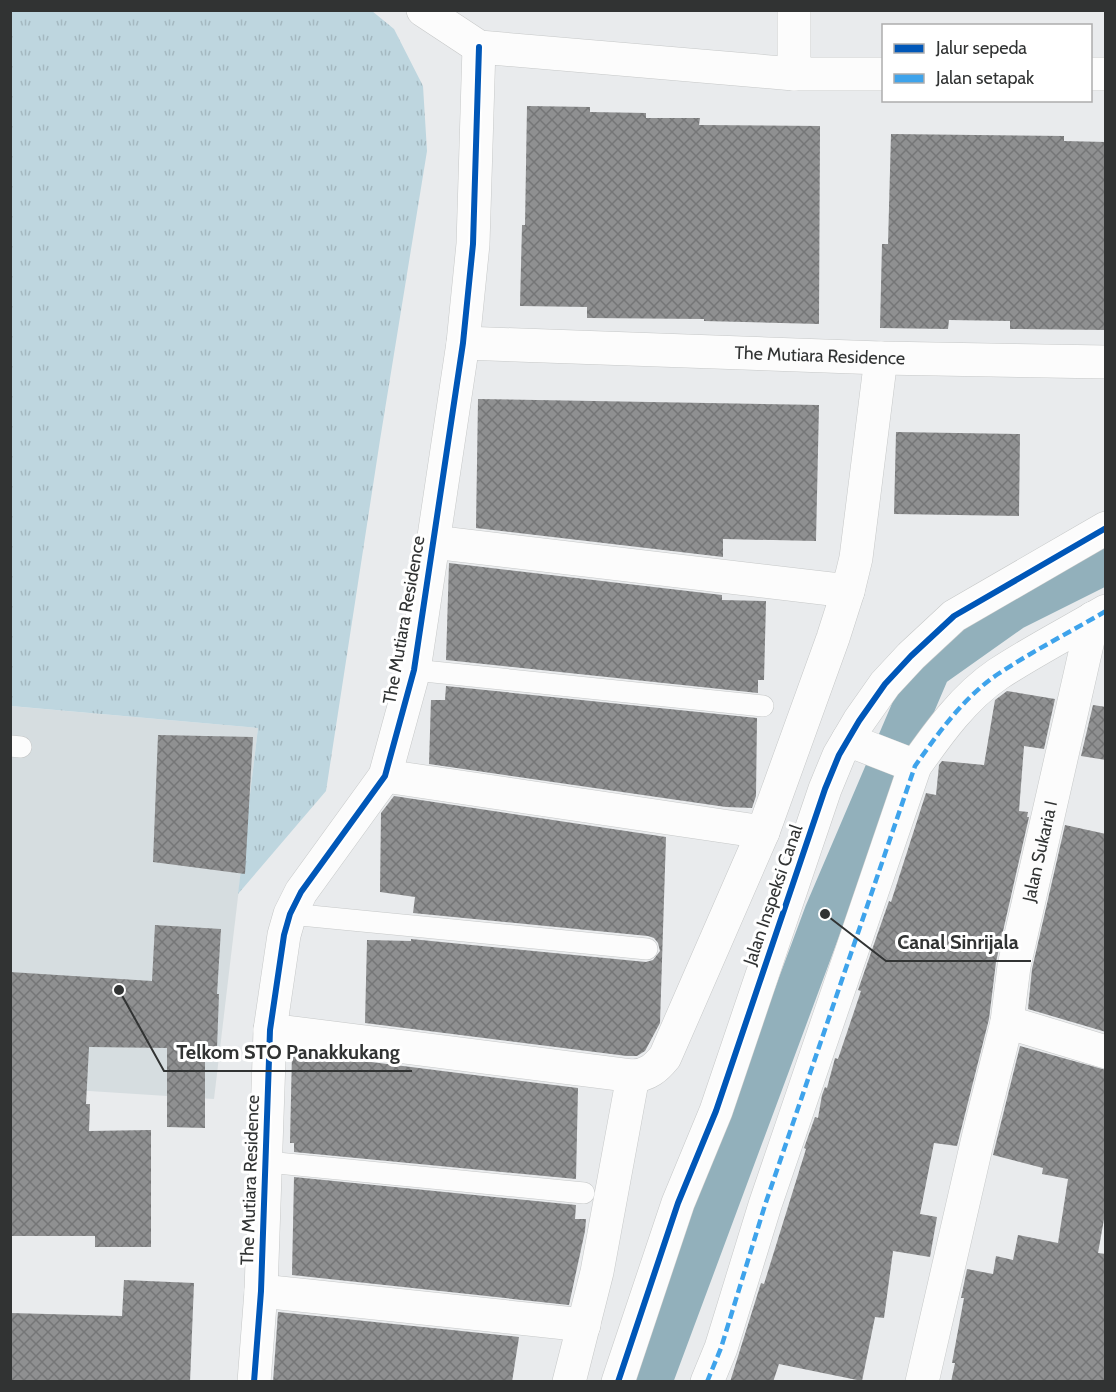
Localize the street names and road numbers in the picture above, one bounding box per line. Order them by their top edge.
street label: The Mutiara Residence [734,342,905,369]
street label: The Mutiara Residence [378,534,430,706]
street label: Jalan Sukaria I [1018,798,1062,905]
street label: Jalan Inspeksi Canal [738,821,808,969]
street label: The Mutiara Residence [236,1094,264,1266]

